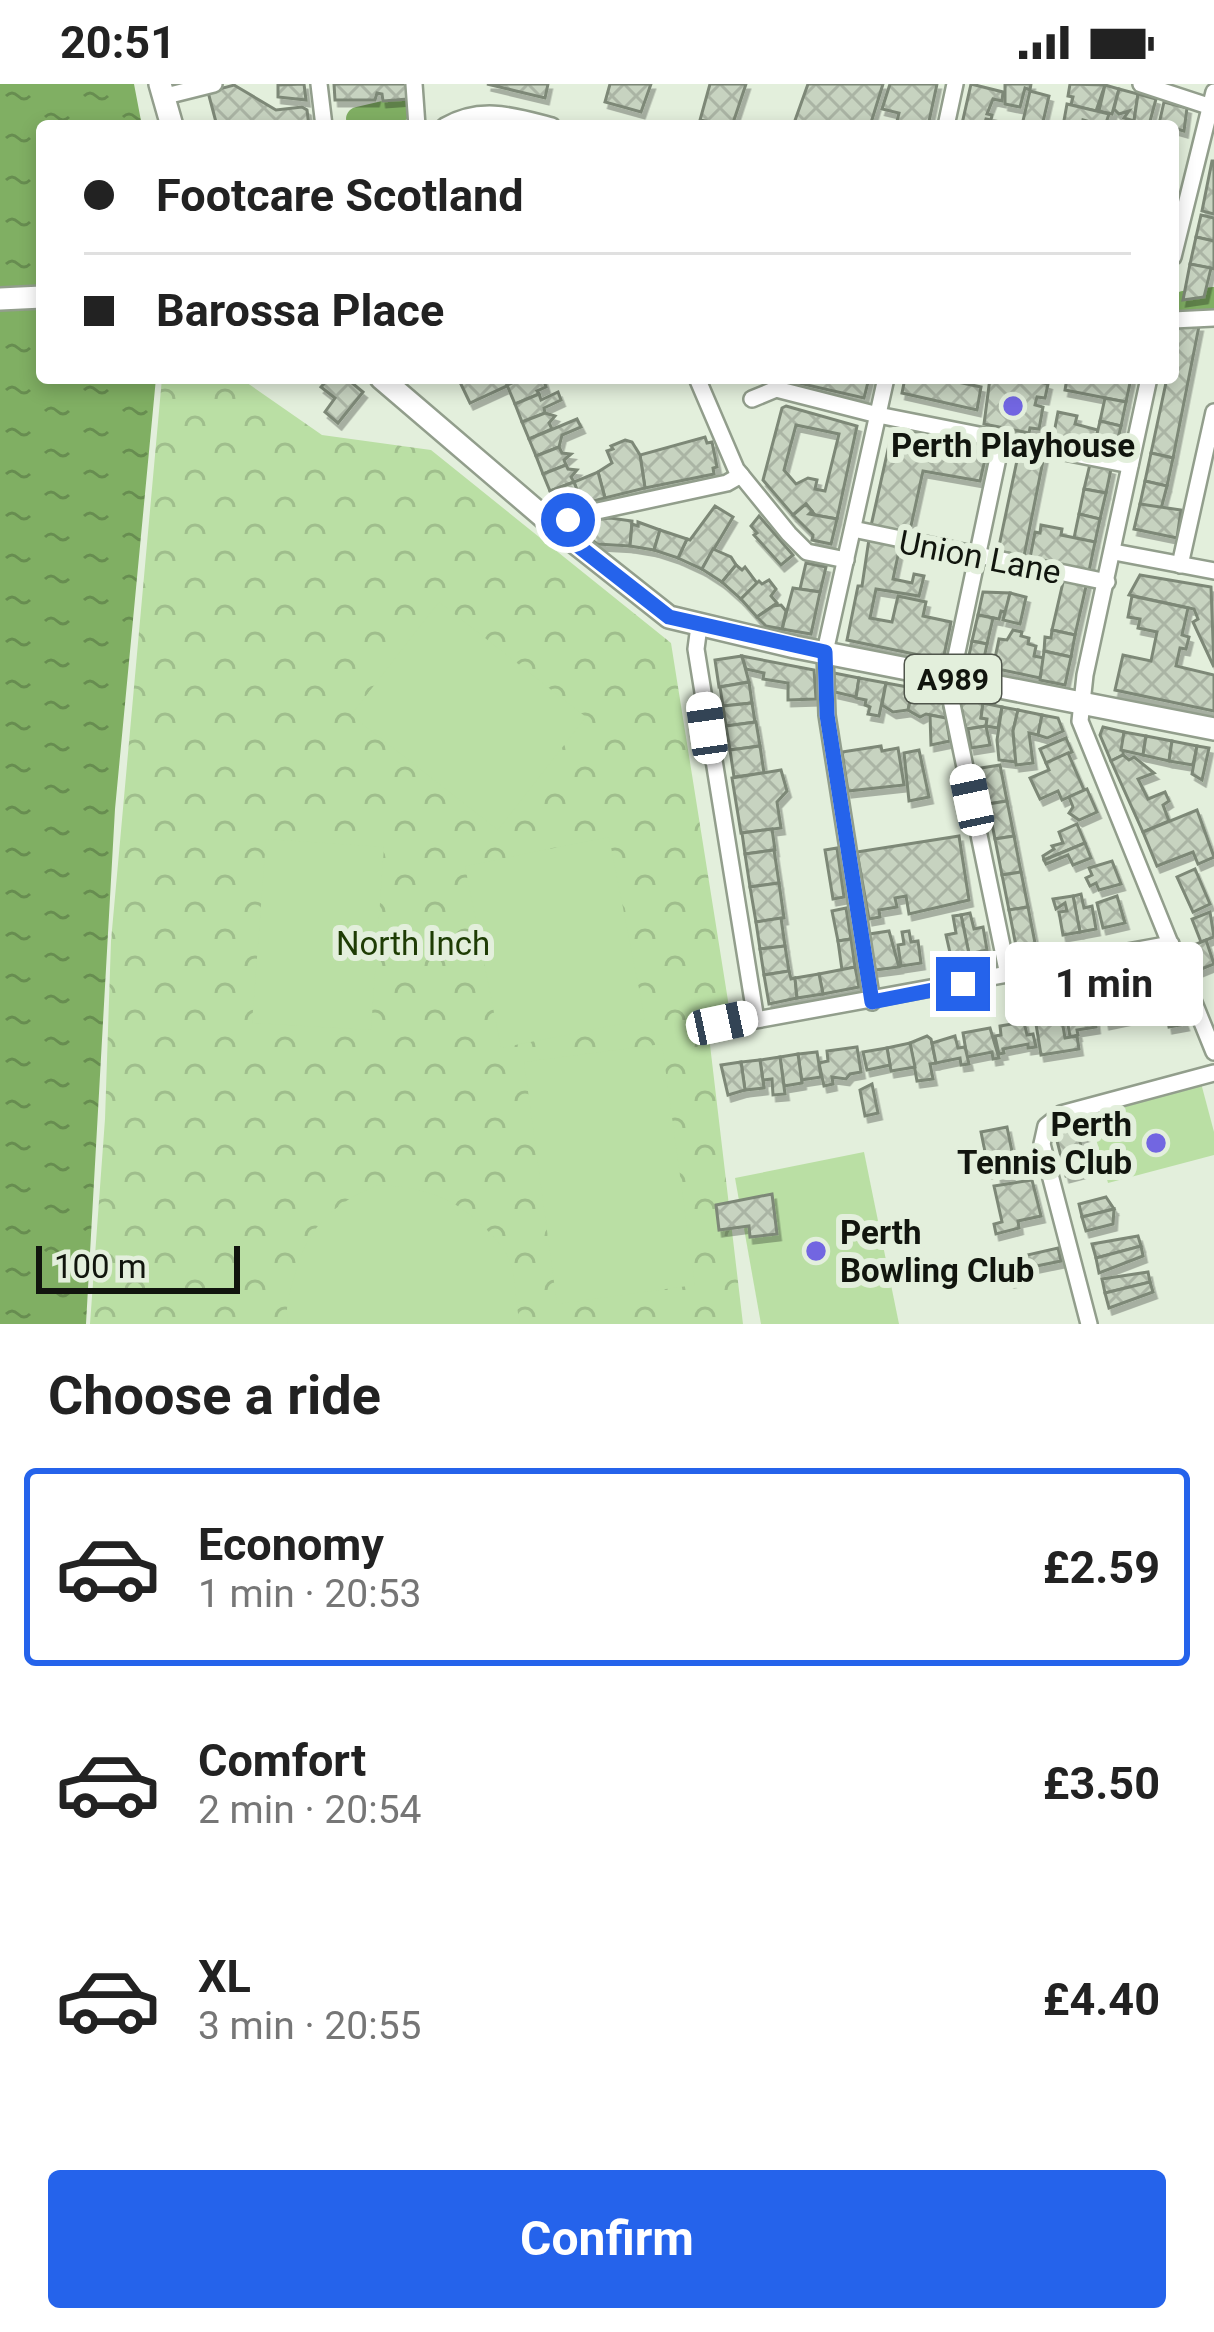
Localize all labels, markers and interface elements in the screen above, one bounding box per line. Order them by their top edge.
text: 20:51 [60,16,176,69]
text: Footcare Scotland [156,169,524,222]
text: Barossa Place [156,284,444,337]
marker: Perth Playhouse [1000,393,1026,419]
place label: Perth Playhouse [891,426,1135,465]
route start [541,493,595,547]
street label: Union Lane [896,522,1064,592]
road number: A989 [905,655,1001,703]
car [684,690,730,766]
car [947,761,997,839]
park label: North Inch [336,924,490,963]
callout: 1 min [1005,942,1203,1026]
route end [936,957,990,1011]
text: 1 min [1055,961,1153,1007]
car [683,998,761,1048]
place label: Perth Tennis Club [957,1105,1132,1182]
marker: Perth Tennis Club [1143,1130,1169,1156]
place label: Perth Bowling Club [840,1213,1034,1290]
marker: Perth Bowling Club [803,1238,829,1264]
scale bar [36,1240,240,1293]
text: 100 m [54,1247,147,1286]
text: Choose a ride [48,1364,381,1427]
icon: car [54,1513,162,1621]
text: Economy [198,1518,384,1571]
text: £2.59 [1043,1541,1160,1594]
text: 1 min · 20:53 [198,1571,421,1617]
icon: car [54,1729,162,1837]
text: Comfort [198,1734,366,1787]
text: £3.50 [1043,1757,1160,1810]
text: 2 min · 20:54 [198,1787,421,1833]
icon: car [54,1945,162,2053]
text: XL [198,1950,251,2003]
text: £4.40 [1043,1973,1160,2026]
text: 3 min · 20:55 [198,2003,421,2049]
button: Confirm [48,2170,1166,2308]

